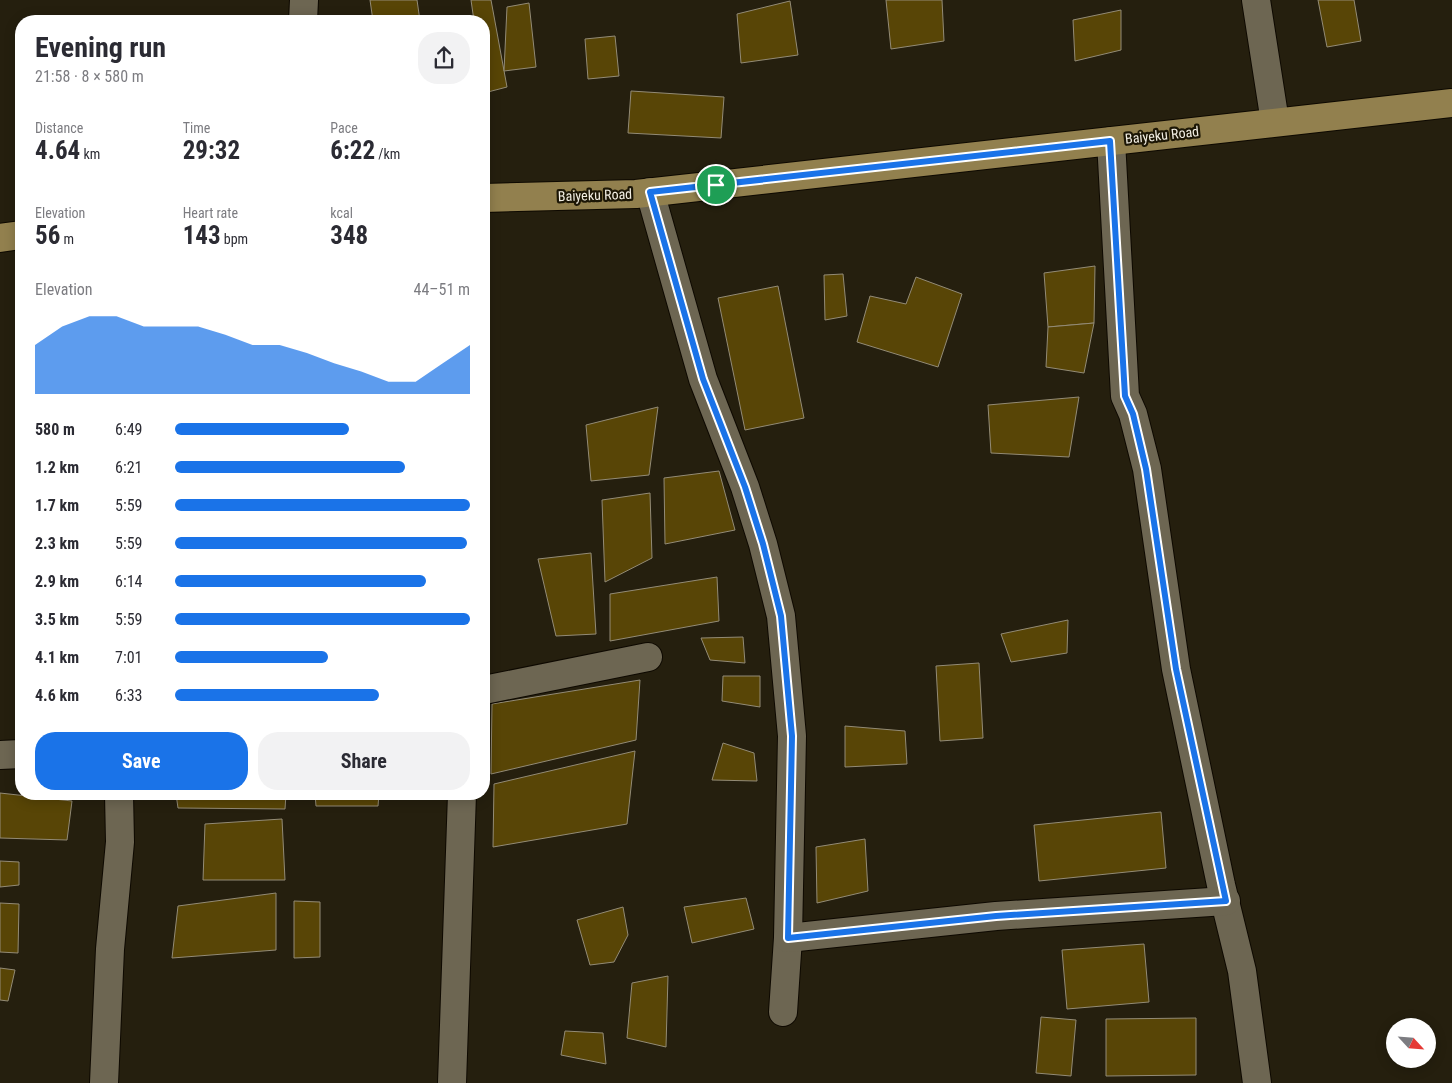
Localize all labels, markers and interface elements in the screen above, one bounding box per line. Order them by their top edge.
text: Evening run [35,31,166,64]
button: share [418,32,470,84]
text: 21:58 · 8 × 580 m [35,67,144,86]
text: Distance [35,120,83,136]
text: Time [183,120,210,136]
text: Pace [330,120,358,136]
street label: Baiyeku Road [1124,123,1200,147]
text: 4.64 [35,136,80,165]
text: 29:32 [183,136,240,165]
text: 6:22 [330,136,375,165]
text: km [80,146,100,162]
text: /km [375,146,400,162]
pin [695,164,737,206]
icon: arrive [702,171,730,199]
street label: Baiyeku Road [558,186,632,204]
text: Elevation [35,205,85,221]
text: Heart rate [183,205,238,221]
text: kcal [330,205,353,221]
text: 56 [35,221,60,250]
text: 143 [183,221,221,250]
text: 348 [330,221,368,250]
text: m [60,231,74,247]
text: bpm [221,231,248,247]
text: Elevation [35,280,93,299]
text: 44–51 m [414,280,470,299]
text: 580 m [35,420,75,439]
text: 6:49 [115,420,142,439]
text: 1.2 km [35,458,79,477]
text: 6:21 [115,458,142,477]
text: 1.7 km [35,496,79,515]
text: 5:59 [115,496,142,515]
text: 2.3 km [35,534,79,553]
text: 5:59 [115,534,142,553]
text: 2.9 km [35,572,79,591]
text: 6:14 [115,572,142,591]
text: 3.5 km [35,610,79,629]
text: 5:59 [115,610,142,629]
text: 4.1 km [35,648,79,667]
text: 7:01 [115,648,142,667]
text: 4.6 km [35,686,79,705]
text: 6:33 [115,686,142,705]
button: Save [35,732,248,790]
button: Share [258,732,470,790]
north arrow [1386,1018,1436,1068]
map controls [1386,1018,1436,1068]

